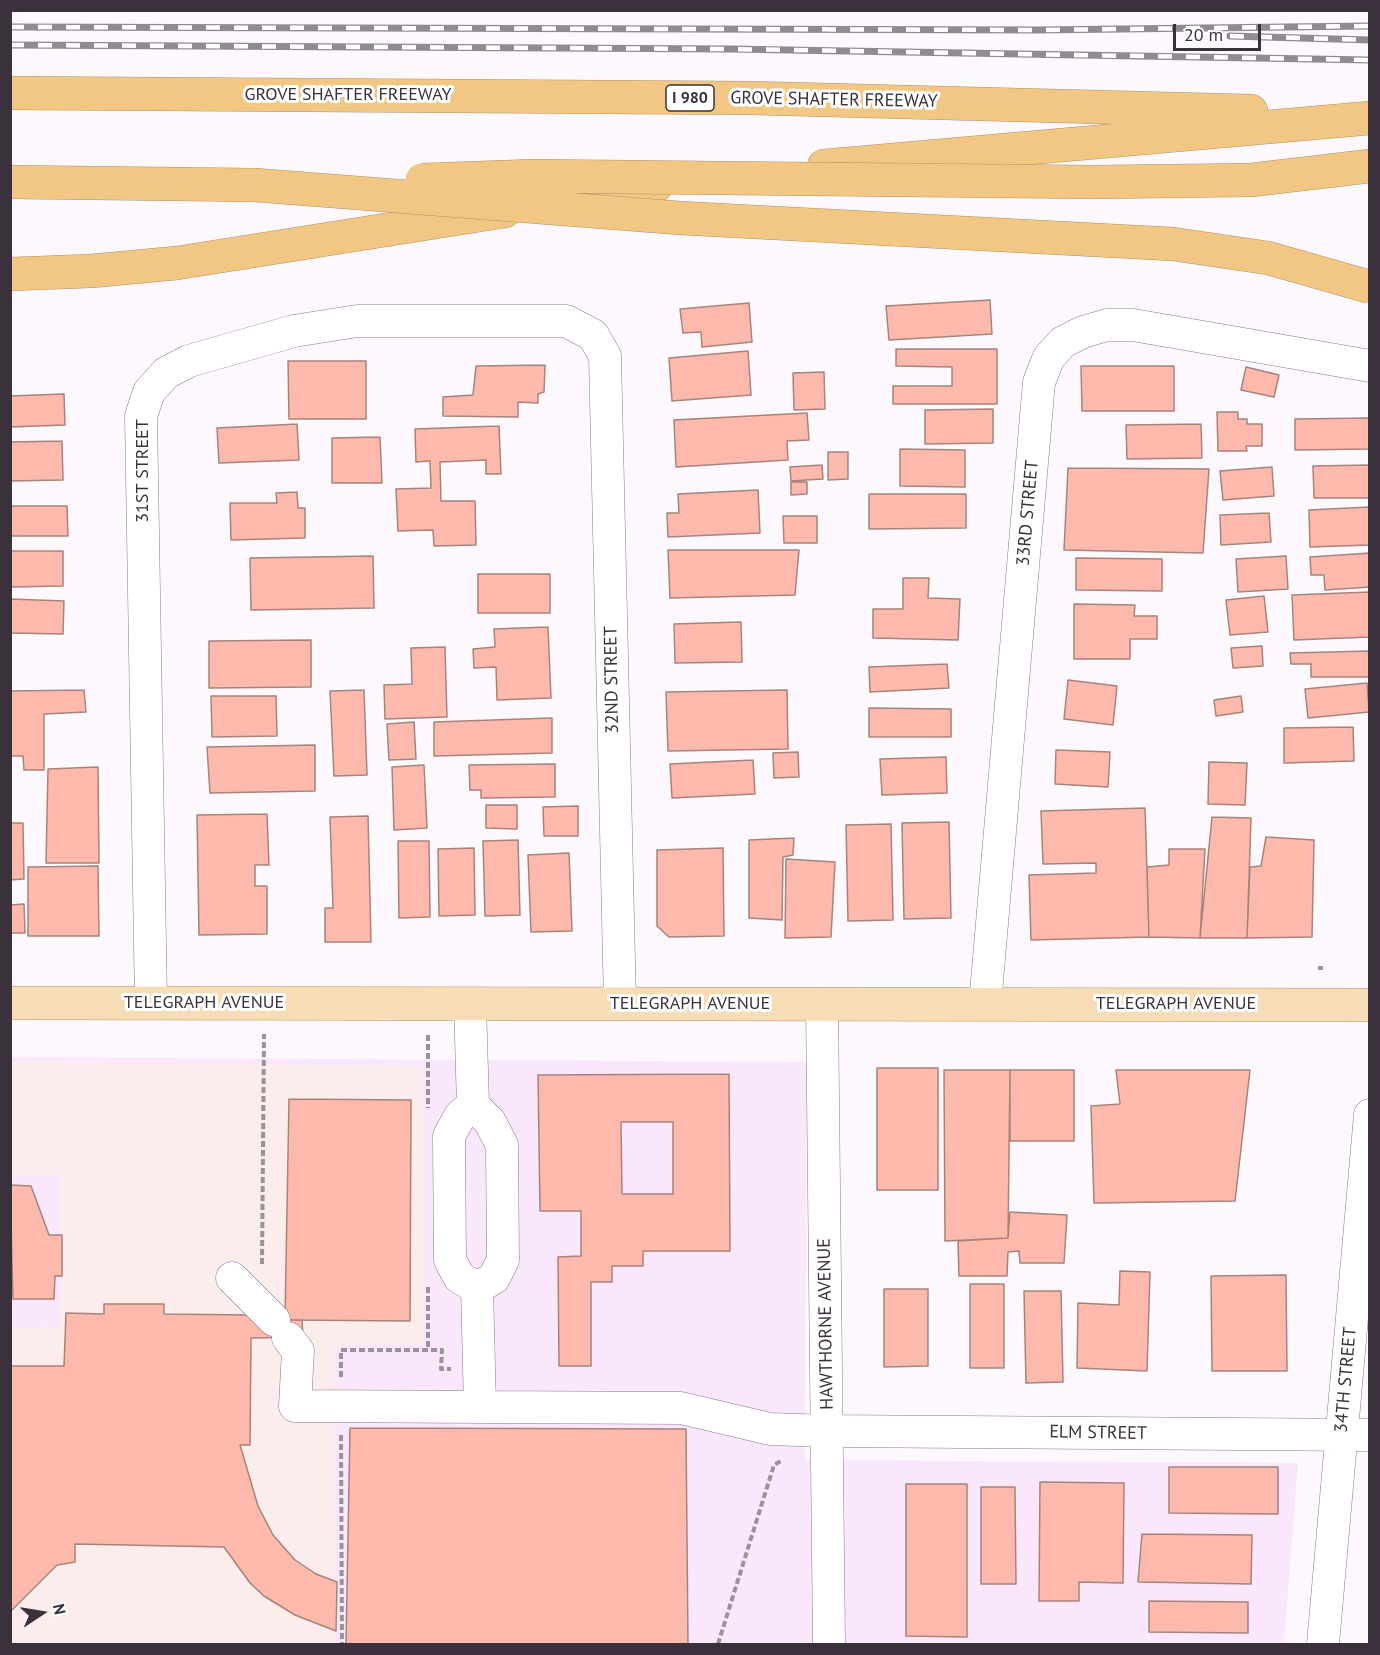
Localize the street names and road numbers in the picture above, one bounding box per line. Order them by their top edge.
street label: GROVE SHAFTER FREEWAY [244,84,452,106]
road number: I 980 [666,85,714,111]
street label: GROVE SHAFTER FREEWAY [730,87,938,113]
street label: 31ST STREET [132,419,154,523]
street label: 33RD STREET [1013,459,1043,567]
street label: 32ND STREET [600,626,624,734]
street label: TELEGRAPH AVENUE [124,992,284,1014]
street label: TELEGRAPH AVENUE [610,993,770,1015]
street label: TELEGRAPH AVENUE [1096,993,1256,1015]
street label: HAWTHORNE AVENUE [814,1238,838,1410]
street label: 34TH STREET [1331,1326,1361,1434]
street label: ELM STREET [1049,1421,1147,1445]

